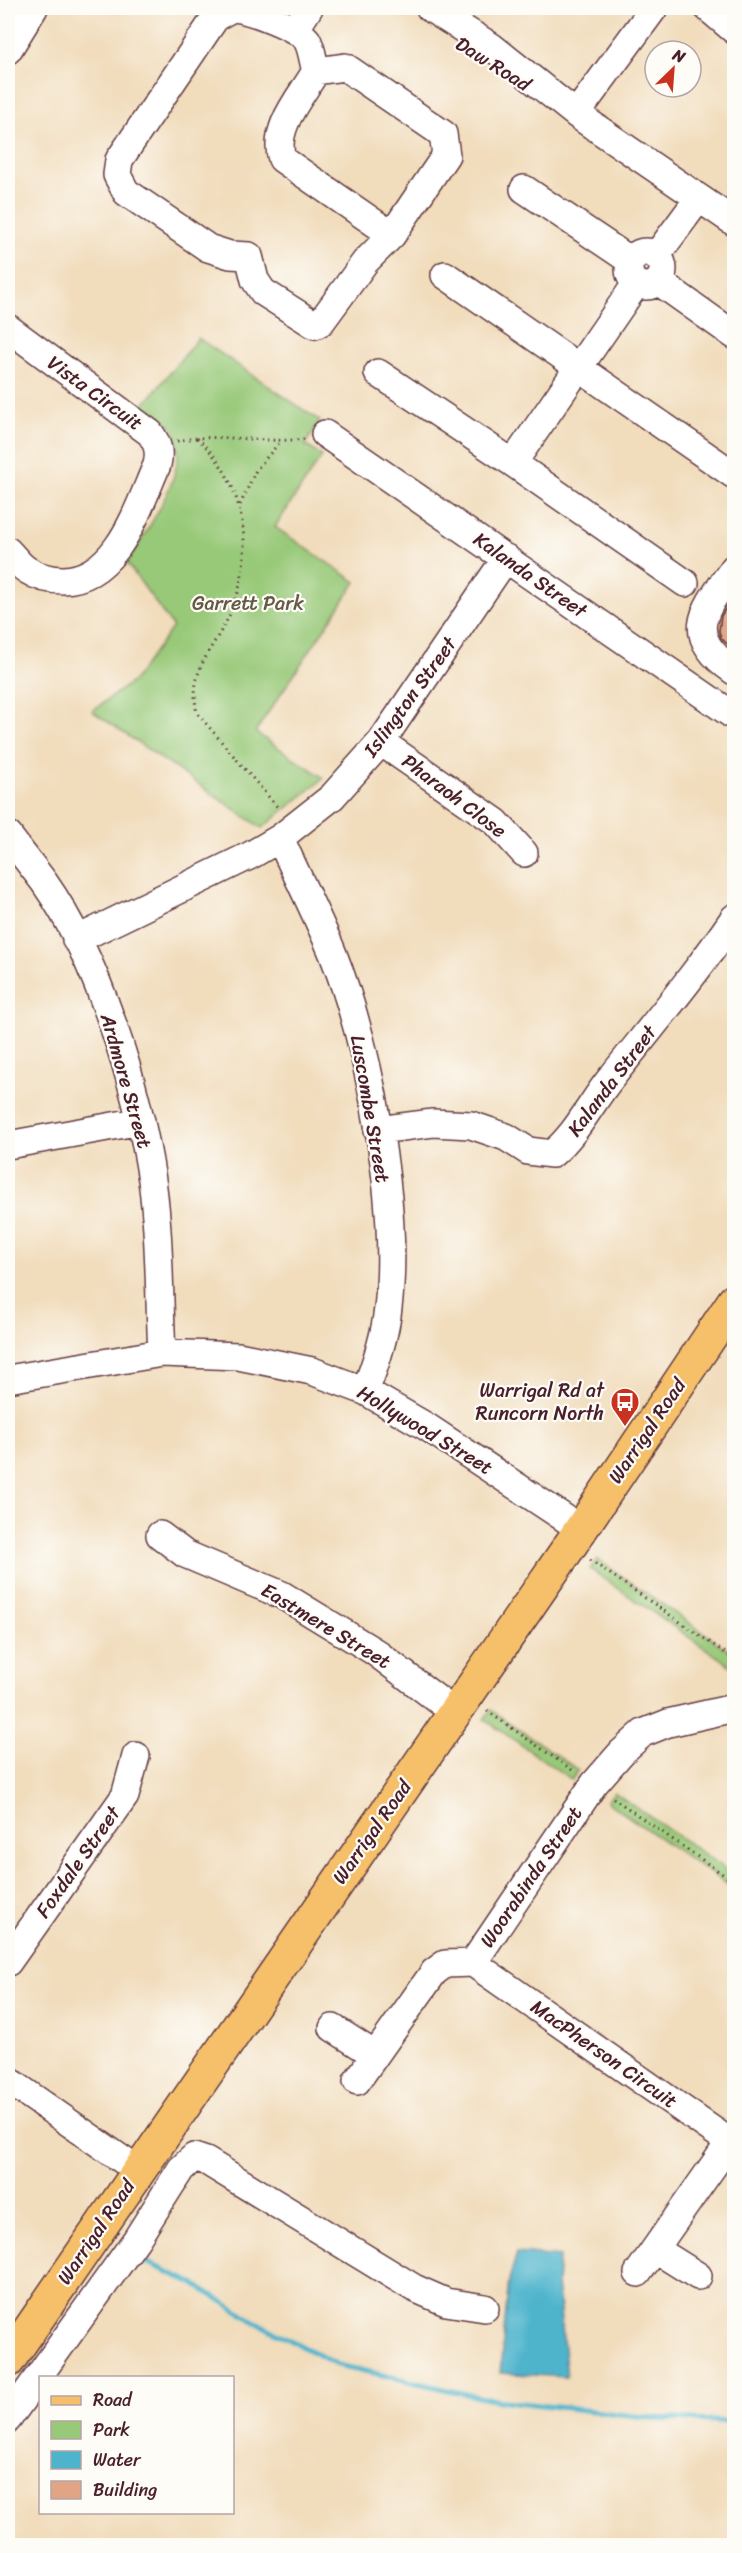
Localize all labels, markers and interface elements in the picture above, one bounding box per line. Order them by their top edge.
street label: Daw Road [448,27,539,102]
north arrow [643,39,703,99]
text: N [667,40,691,72]
street label: Vista Circuit [40,346,151,440]
street label: Kalanda Street [466,523,595,628]
park label: Garrett Park [192,586,304,621]
street label: Islington Street [354,629,466,765]
street label: Pharaoh Close [394,745,514,847]
street label: Ardmore Street [90,1008,162,1153]
street label: Kalanda Street [558,1017,666,1144]
street label: Luscombe Street [340,1032,400,1186]
street label: Warrigal Road [599,1370,696,1491]
place label: Warrigal Rd at Runcorn North [476,1373,605,1431]
street label: Hollywood Street [350,1375,500,1485]
bus stop icon: Warrigal Rd at Runcorn North [609,1386,641,1428]
street label: Eastmere Street [254,1573,398,1679]
street label: Warrigal Road [323,1771,422,1892]
street label: Foxdale Street [26,1798,130,1926]
street label: Woorabinda Street [470,1799,592,1955]
street label: MacPherson Circuit [523,1990,685,2118]
street label: Warrigal Road [48,2171,145,2292]
legend [39,2376,234,2514]
text: Road [93,2384,133,2416]
text: Park [93,2414,130,2446]
text: Water [93,2444,142,2476]
text: Building [93,2474,157,2506]

